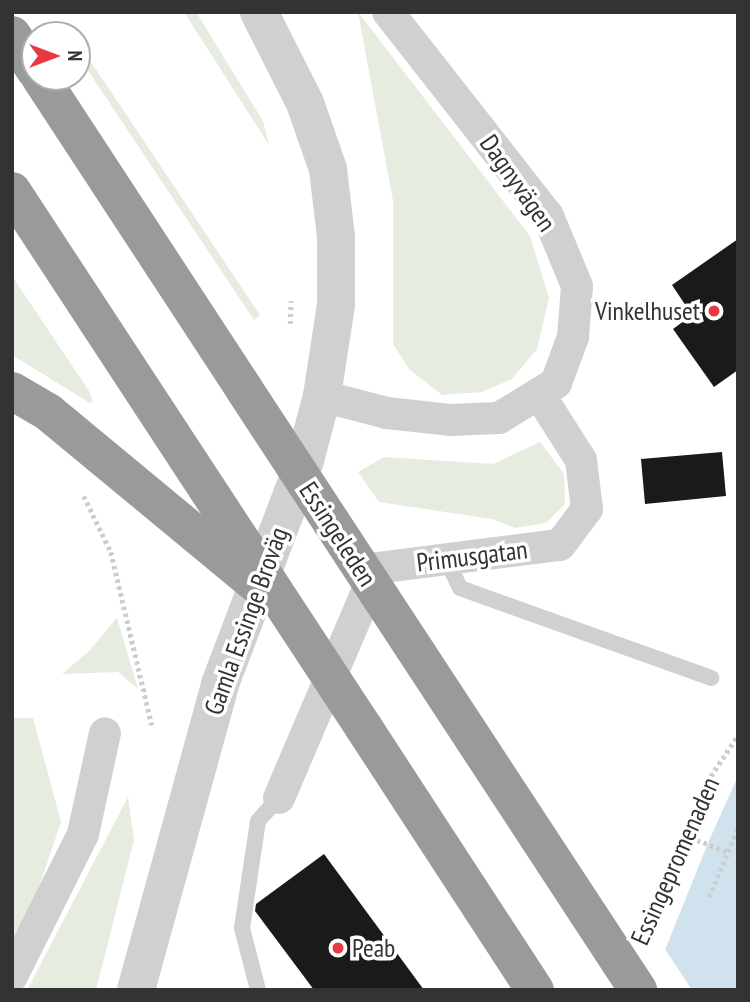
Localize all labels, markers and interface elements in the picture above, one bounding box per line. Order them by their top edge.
north arrow [21,21,91,91]
text: N [63,51,87,61]
street label: Dagnyvägen [473,129,563,237]
place label: Vinkelhuset [595,295,700,327]
marker: Vinkelhuset [706,303,722,319]
street label: Essingeleden [293,476,383,592]
street label: Gamla Essinge Broväg [198,523,294,719]
street label: Primusgatan [415,534,529,578]
street label: Essingepromenaden [624,772,726,950]
place label: Peab [352,932,395,964]
marker: Peab [330,940,346,956]

